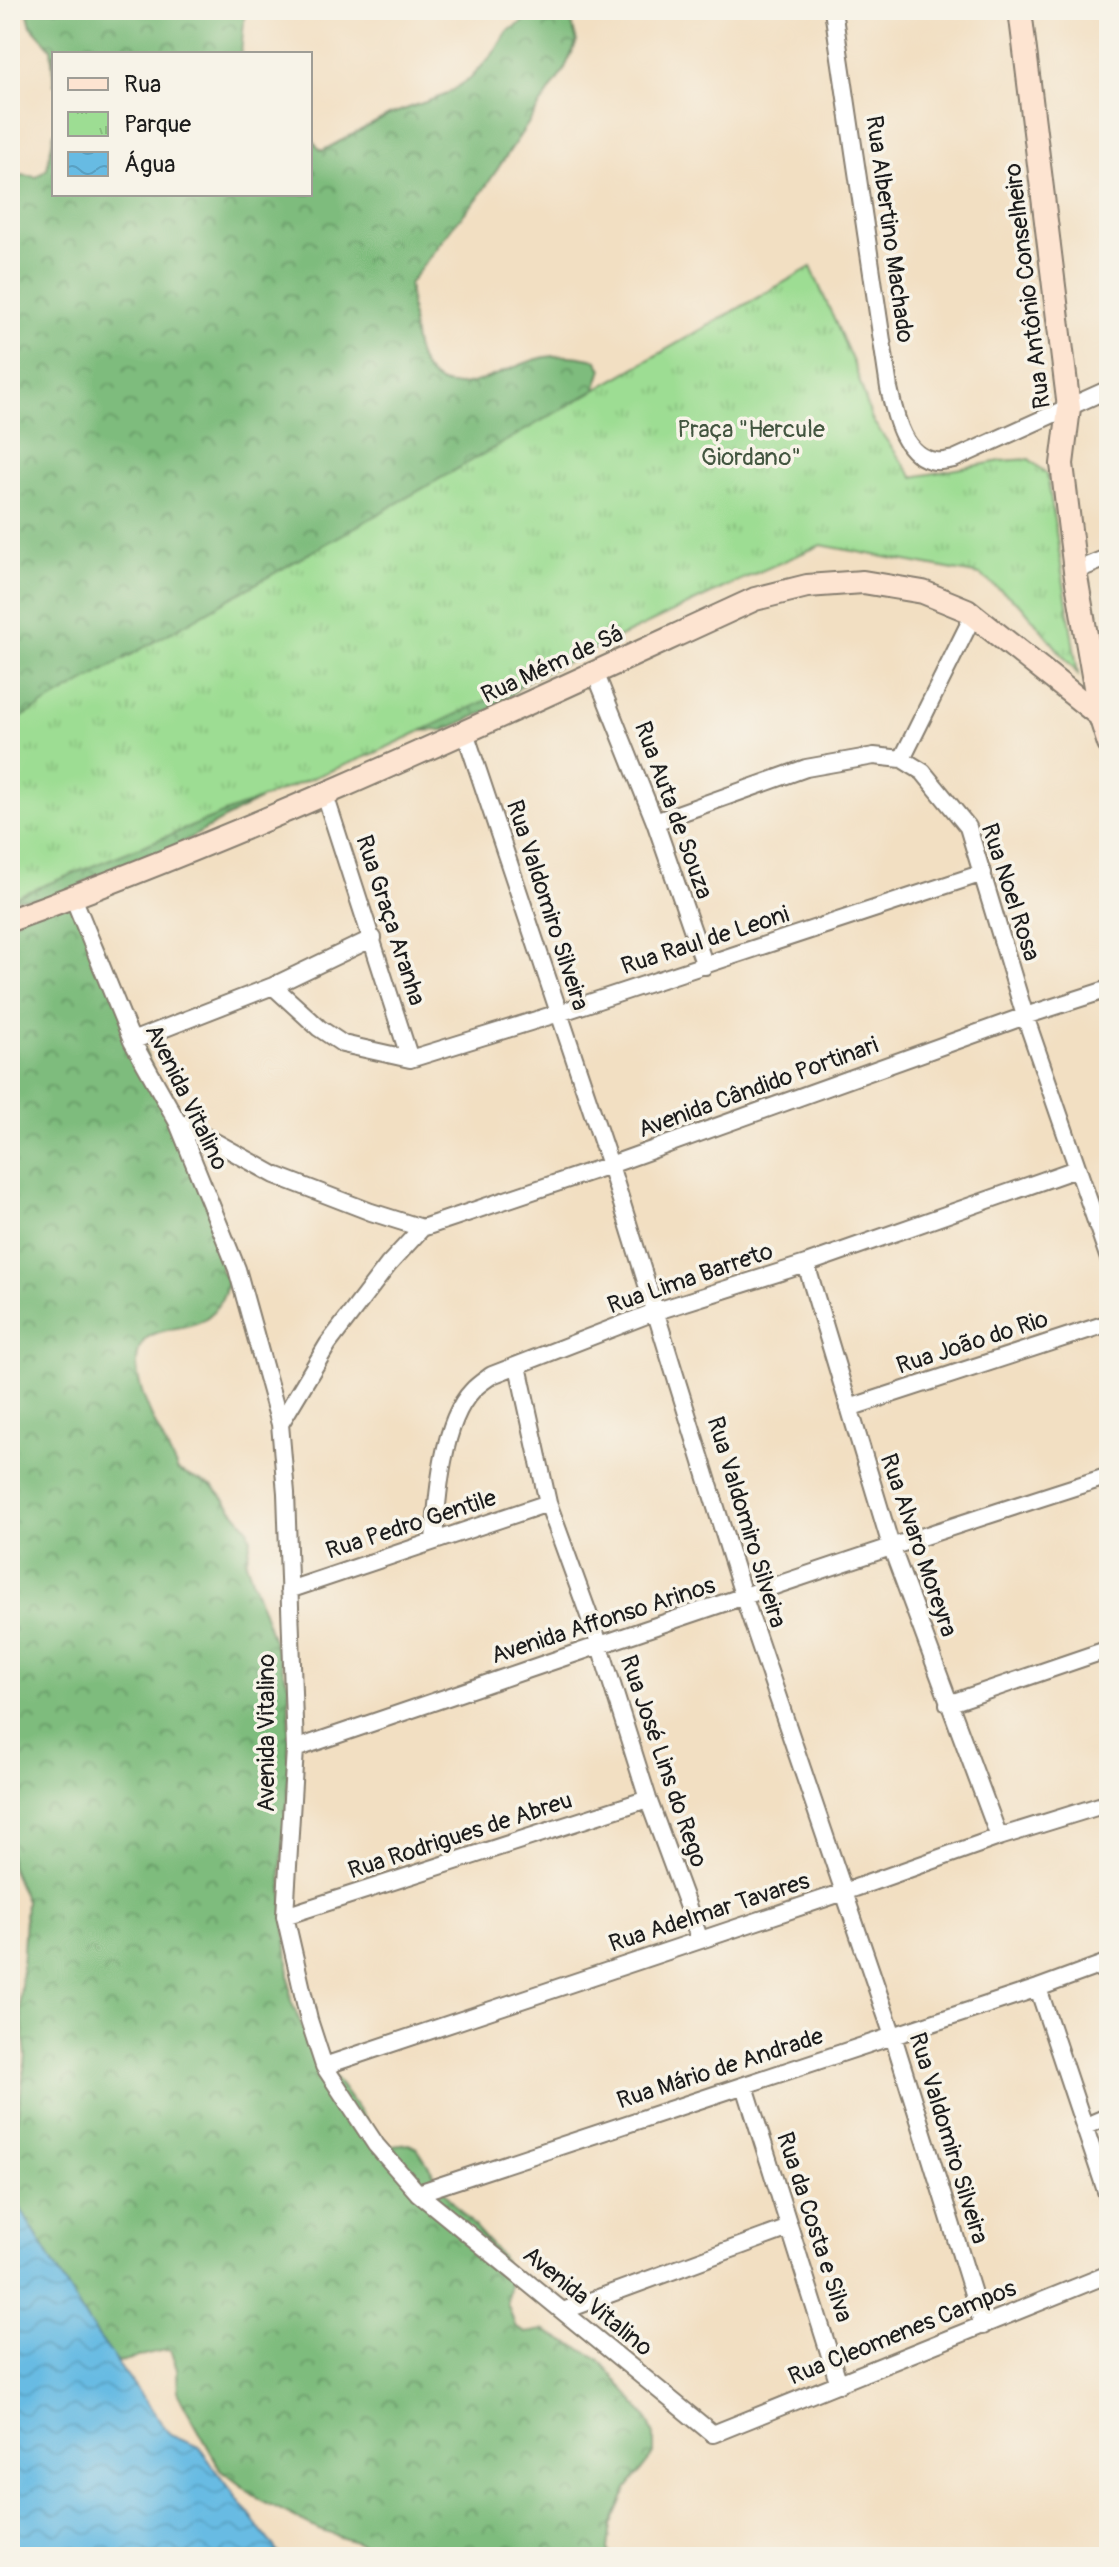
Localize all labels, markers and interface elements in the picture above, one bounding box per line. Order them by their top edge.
legend [52,52,312,196]
text: Rua [124,70,161,99]
text: Parque [124,110,191,139]
street label: Rua Albertino Machado [859,114,920,345]
text: Água [124,150,175,179]
street label: Rua Antônio Conselheiro [998,161,1057,410]
park label: Praça "Hercule Giordano" [677,415,825,472]
street label: Rua Mém de Sá [477,619,628,710]
street label: Rua Auta de Souza [628,717,719,903]
street label: Rua Valdomiro Silveira [500,796,595,1014]
street label: Rua Noel Rosa [975,820,1046,965]
street label: Rua Graça Aranha [349,831,432,1009]
street label: Rua Raul de Leoni [618,900,793,981]
street label: Avenida Vitalino [139,1020,234,1175]
street label: Avenida Cândido Portinari [634,1031,882,1144]
street label: Rua Lima Barreto [604,1237,777,1320]
street label: Rua João do Rio [893,1304,1052,1381]
street label: Rua Valdomiro Silveira [701,1413,792,1631]
street label: Rua Alvaro Moreyra [874,1450,963,1641]
street label: Rua Pedro Gentile [322,1483,500,1566]
street label: Avenida Affonso Arinos [487,1570,719,1670]
street label: Rua José Lins do Rego [614,1651,713,1871]
street label: Avenida Vitalino [252,1654,281,1812]
street label: Rua Rodrigues de Abreu [344,1786,576,1885]
street label: Rua Adelmar Tavares [605,1866,813,1959]
street label: Rua Mário de Andrade [613,2021,827,2116]
street label: Rua Valdomiro Silveira [903,2029,994,2247]
street label: Rua da Costa e Silva [770,2129,859,2326]
street label: Avenida Vitalino [517,2240,658,2363]
street label: Rua Cleomenes Campos [784,2273,1021,2391]

